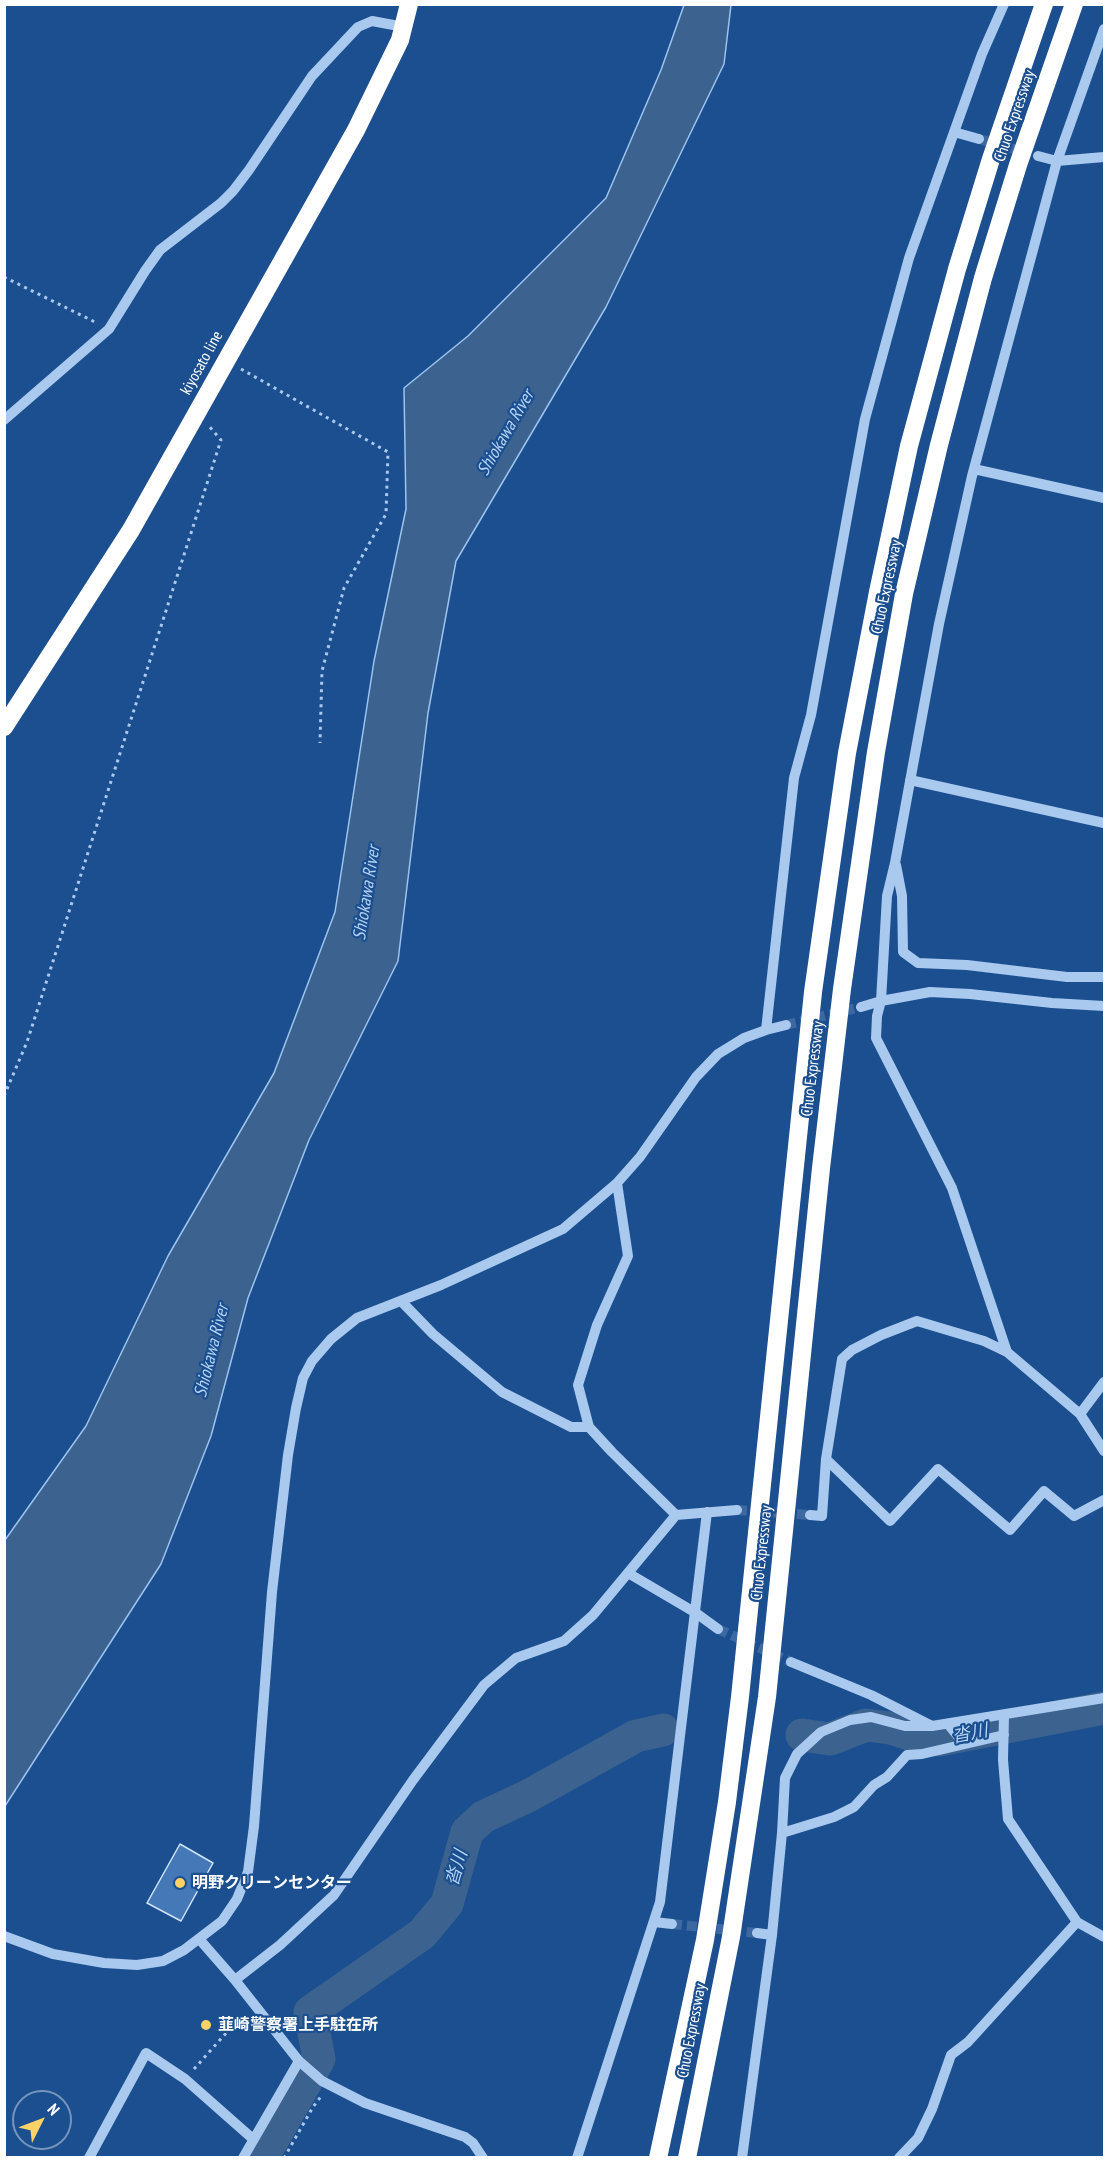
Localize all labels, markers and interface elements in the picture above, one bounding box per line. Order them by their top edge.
street label: Chuo Expressway [990,68,1040,164]
street label: kiyosato line [177,328,227,398]
water label: Shiokawa River [473,386,539,480]
street label: Chuo Expressway [868,538,906,636]
water label: Shiokawa River [349,844,385,942]
street label: Chuo Expressway [798,1020,828,1118]
water label: Shiokawa River [190,1302,234,1400]
street label: Chuo Expressway [747,1504,777,1602]
water label: 沓川 [950,1720,990,1748]
water label: 沓川 [442,1848,472,1888]
place label: 明野クリーンセンター [192,1873,352,1893]
marker: 明野クリーンセンター [173,1876,187,1890]
street label: Chuo Expressway [673,1982,711,2080]
place label: 韮崎警察署上手駐在所 [218,2015,378,2035]
marker: 韮崎警察署上手駐在所 [199,2018,213,2032]
north arrow [12,2090,72,2150]
text: N [44,2099,64,2119]

